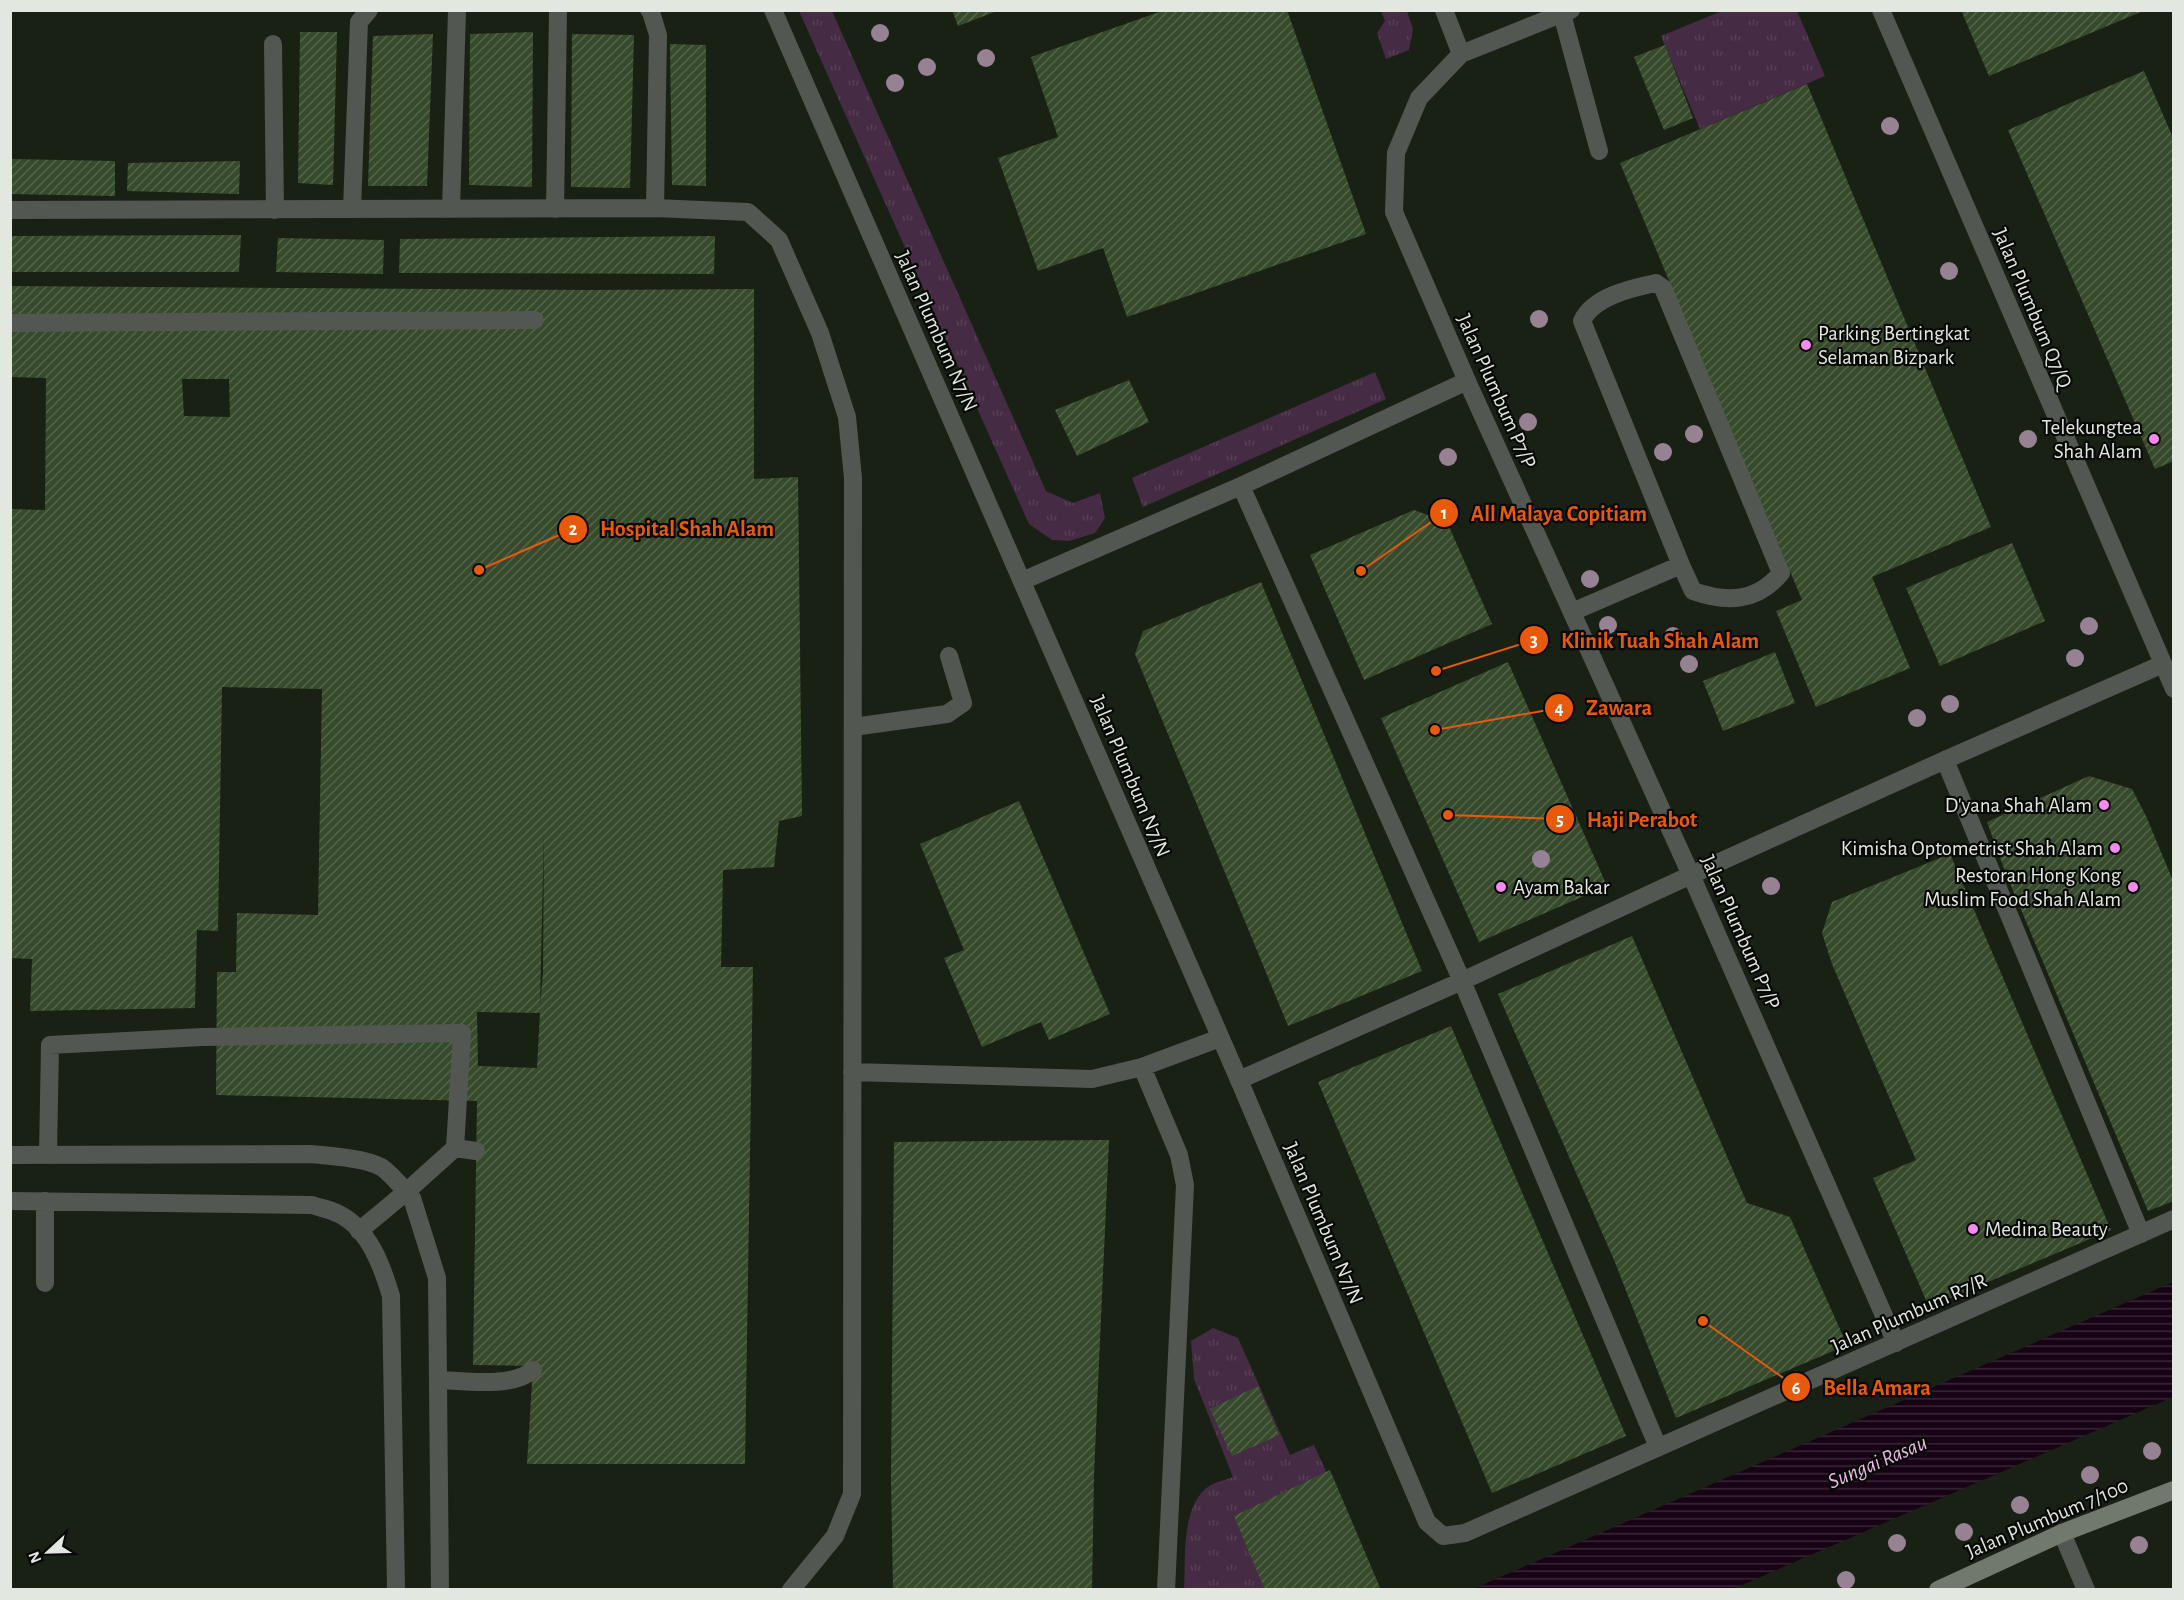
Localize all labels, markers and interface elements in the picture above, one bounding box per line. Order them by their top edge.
street label: Jalan Plumbum Q7/Q [1989,225,2077,394]
street label: Jalan Plumbum N7/N [892,248,981,415]
street label: Jalan Plumbum P7/P [1453,311,1540,472]
place label: Parking Bertingkat Selaman Bizpark [1818,323,1970,368]
marker: Parking Bertingkat Selaman Bizpark [1799,338,1813,352]
place label: Telekungtea Shah Alam [2042,417,2142,462]
marker: Telekungtea Shah Alam [2147,432,2161,446]
callout: All Malaya Copitiam [1429,493,1660,533]
text: All Malaya Copitiam [1471,503,1647,526]
text: 1 [1441,505,1447,523]
callout: Hospital Shah Alam [558,509,786,549]
text: Hospital Shah Alam [600,518,774,540]
text: 2 [569,521,578,539]
callout: Klinik Tuah Shah Alam [1519,620,1771,660]
text: Klinik Tuah Shah Alam [1561,630,1759,652]
text: 3 [1530,632,1538,650]
callout: Zawara [1544,688,1664,728]
street label: Jalan Plumbum N7/N [1087,692,1174,860]
text: Zawara [1586,697,1652,719]
text: 4 [1554,700,1564,718]
place label: D'yana Shah Alam [1945,795,2092,816]
marker: D'yana Shah Alam [2097,798,2111,812]
callout: Haji Perabot [1545,799,1709,839]
text: Haji Perabot [1587,809,1698,832]
text: 5 [1556,811,1564,829]
place label: Kimisha Optometrist Shah Alam [1841,838,2103,859]
marker: Kimisha Optometrist Shah Alam [2108,841,2122,855]
street label: Jalan Plumbum P7/P [1697,852,1784,1013]
place label: Restoran Hong Kong Muslim Food Shah Alam [1924,865,2122,910]
place label: Ayam Bakar [1513,877,1610,898]
marker: Ayam Bakar [1494,880,1508,894]
marker: Restoran Hong Kong Muslim Food Shah Alam [2126,880,2140,894]
street label: Jalan Plumbum N7/N [1280,1139,1367,1307]
place label: Medina Beauty [1985,1219,2108,1240]
marker: Medina Beauty [1966,1222,1980,1236]
street label: Jalan Plumbum R7/R [1828,1270,1990,1357]
callout: Bella Amara [1781,1367,1943,1407]
text: Bella Amara [1823,1377,1931,1399]
text: 6 [1792,1380,1801,1398]
water label: Sungai Rasau [1825,1431,1930,1493]
street label: Jalan Plumbum 7/100 [1963,1475,2131,1562]
north arrow [18,1522,78,1582]
text: N [26,1549,45,1565]

